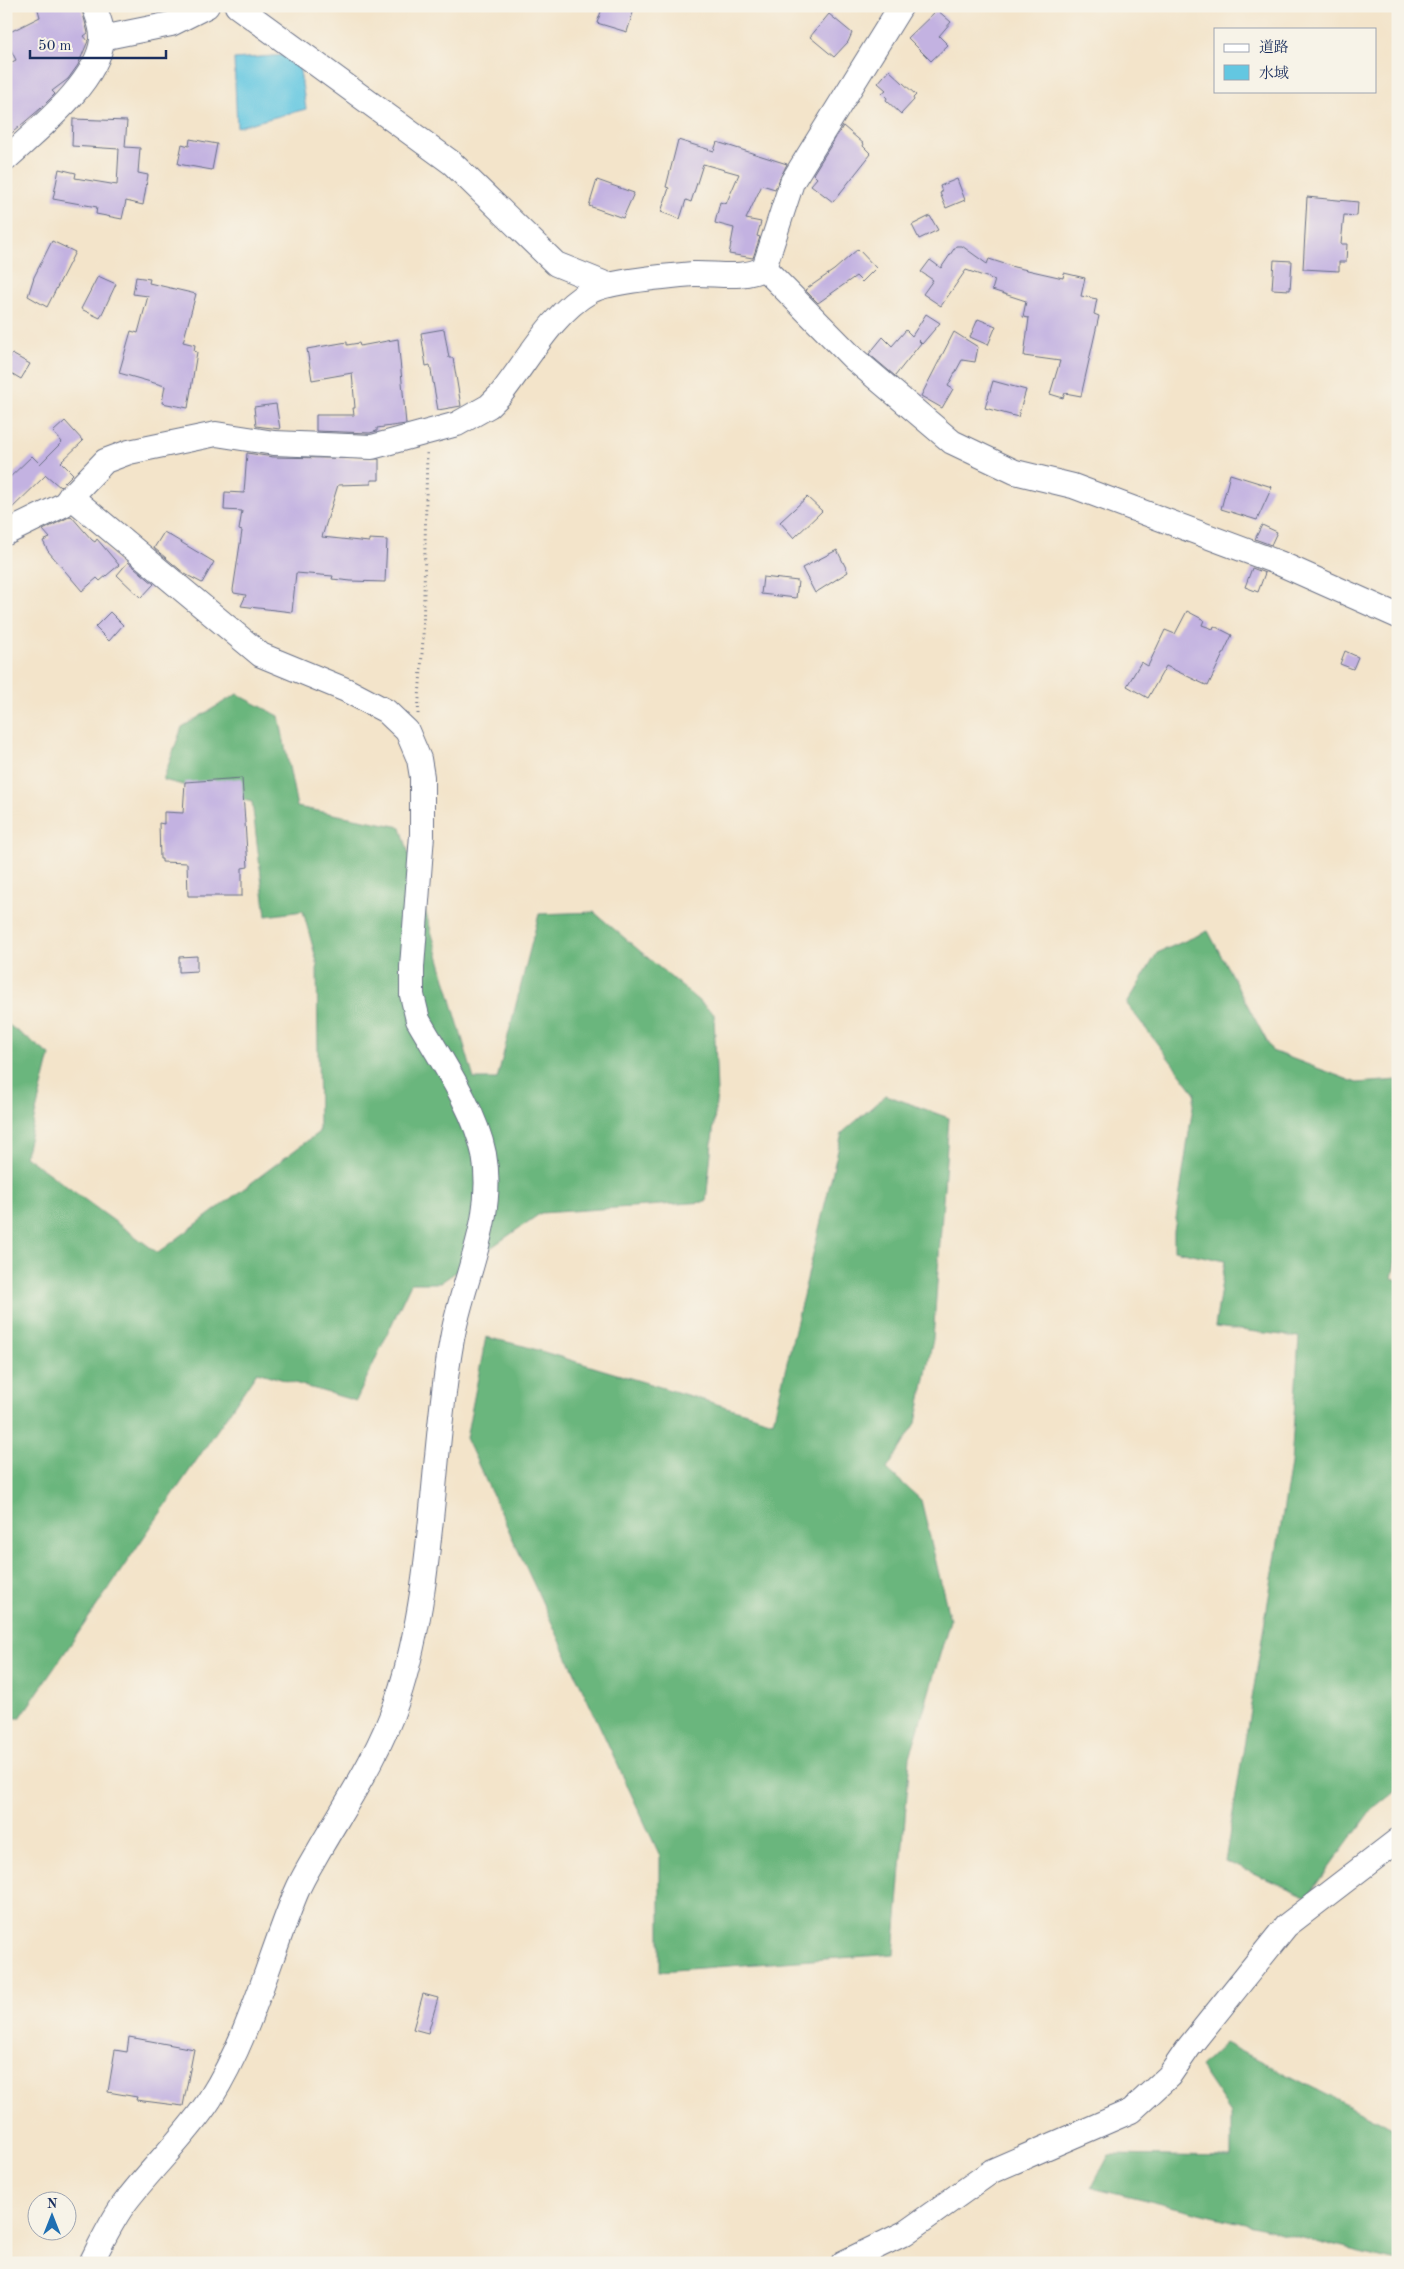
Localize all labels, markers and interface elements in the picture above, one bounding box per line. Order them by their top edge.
scale bar [30,28,166,60]
legend [1214,28,1376,92]
text: 50 m [38,39,72,54]
text: 道路 [1259,39,1289,56]
text: 水域 [1259,65,1289,82]
north arrow [28,2192,78,2242]
text: N [47,2197,58,2211]

